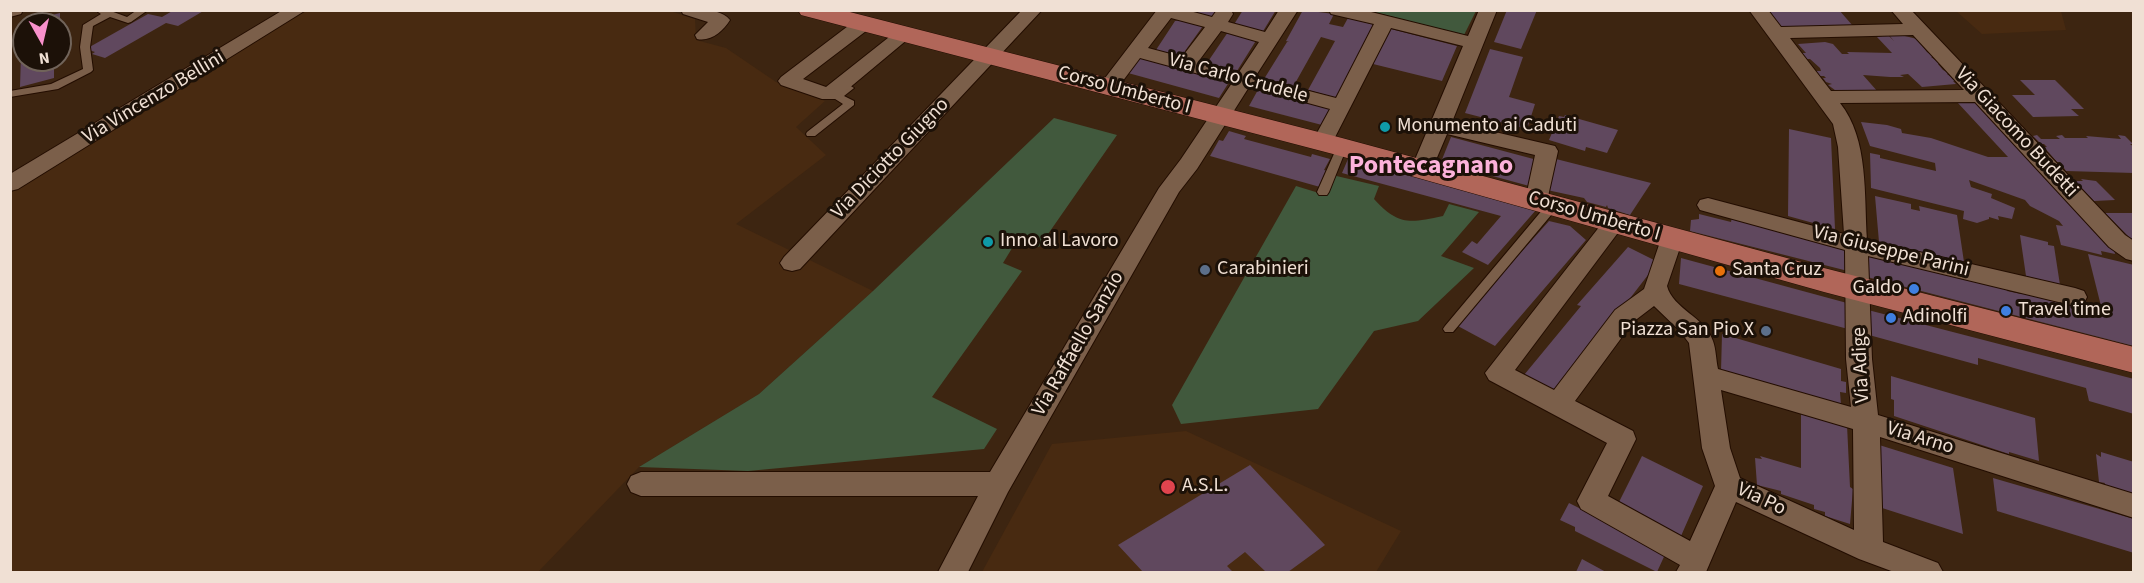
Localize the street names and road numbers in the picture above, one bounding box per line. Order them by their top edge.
street label: Via Vincenzo Bellini [79,46,229,150]
street label: Via Carlo Crudele [1166,49,1310,109]
street label: Corso Umberto I [1055,62,1193,120]
street label: Via Giacomo Budetti [1950,63,2082,203]
street label: Via Diciotto Giugno [827,94,955,224]
street label: Corso Umberto I [1525,187,1663,247]
street label: Via Giuseppe Parini [1810,221,1972,283]
street label: Via Raffaello Sanzio [1028,267,1130,421]
street label: Via Adige [1848,326,1876,404]
street label: Via Arno [1884,417,1956,461]
street label: Via Po [1733,478,1789,522]

